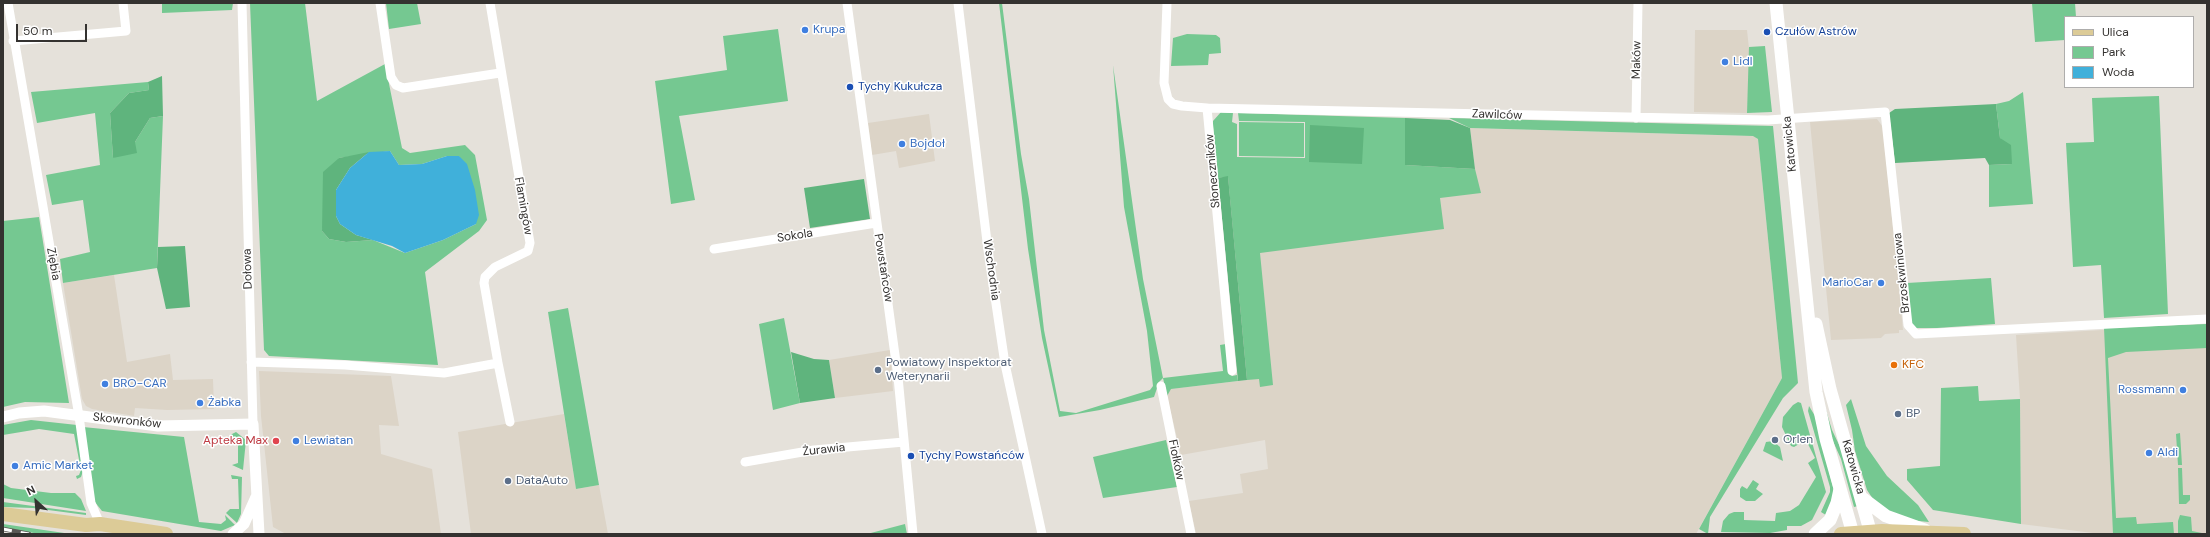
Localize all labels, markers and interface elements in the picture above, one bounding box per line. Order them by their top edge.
scale bar [18,16,89,42]
legend [2064,16,2194,88]
text: 50 m [23,23,52,39]
place label: Krupa [813,23,845,37]
text: Ulica [2102,24,2129,40]
marker: Krupa [800,25,810,35]
place label: Czułów Astrów [1775,25,1857,39]
marker: Czułów Astrów [1762,27,1772,37]
street label: Maków [1629,41,1645,79]
text: Park [2102,44,2126,60]
place label: Lidl [1733,55,1752,69]
marker: Lidl [1720,57,1730,67]
text: Woda [2102,64,2134,80]
place label: Tychy Kukułcza [858,80,942,94]
marker: Tychy Kukułcza [845,82,855,92]
street label: Zawilców [1472,107,1522,123]
street label: Katowicka [1780,115,1800,173]
street label: Słoneczników [1203,133,1223,209]
place label: Bojdoł [910,137,945,151]
marker: Bojdoł [897,139,907,149]
street label: Flamingów [511,176,535,236]
street label: Sokola [776,226,814,246]
street label: Brzoskwiniowa [1891,232,1913,314]
street label: Powstańców [870,233,896,303]
street label: Wschodnia [980,238,1002,302]
street label: Ziębia [43,246,63,282]
street label: Dołowa [240,248,256,290]
place label: MarioCar [1822,276,1873,290]
marker: MarioCar [1876,278,1886,288]
place label: Powiatowy Inspektorat Weterynarii [886,356,1012,384]
place label: KFC [1902,358,1924,372]
marker: KFC [1889,360,1899,370]
marker: Powiatowy Inspektorat Weterynarii [873,365,883,375]
place label: BRO-CAR [113,377,167,391]
marker: BRO-CAR [100,379,110,389]
place label: Rossmann [2118,383,2175,397]
marker: Rossmann [2178,385,2188,395]
place label: Żabka [208,396,241,410]
marker: Żabka [195,398,205,408]
place label: BP [1906,407,1920,421]
marker: BP [1893,409,1903,419]
street label: Skowronków [92,410,162,432]
place label: Orlen [1783,433,1813,447]
place label: Apteka Max [203,434,268,448]
place label: Lewiatan [304,434,353,448]
marker: Orlen [1770,435,1780,445]
marker: Apteka Max [271,436,281,446]
marker: Lewiatan [291,436,301,446]
street label: Fiołków [1165,438,1187,482]
street label: Katowicka [1838,438,1868,496]
street label: Żurawia [802,441,846,459]
place label: Aldi [2157,446,2178,460]
marker: Aldi [2144,448,2154,458]
place label: Tychy Powstańców [919,449,1024,463]
marker: Tychy Powstańców [906,451,916,461]
place label: Amic Market [23,459,93,473]
marker: Amic Market [10,461,20,471]
place label: DataAuto [516,474,568,488]
marker: DataAuto [503,476,513,486]
north arrow [16,481,56,521]
text: N [24,482,37,498]

